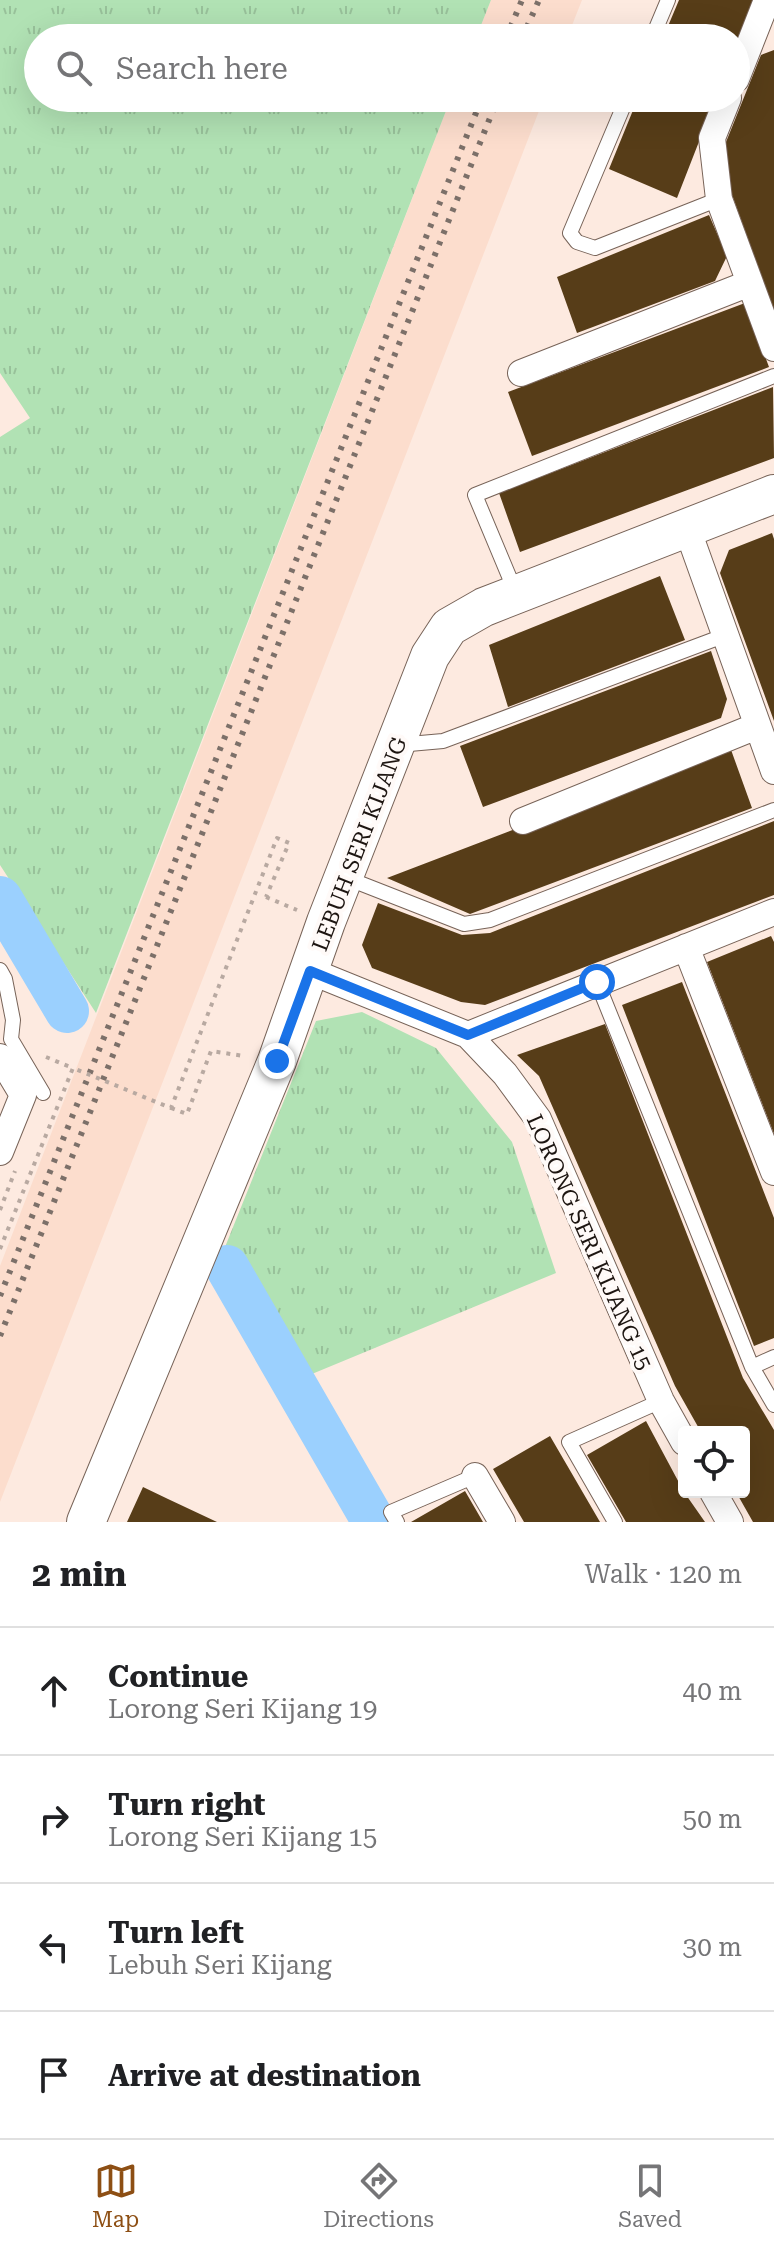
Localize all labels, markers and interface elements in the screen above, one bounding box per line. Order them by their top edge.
search box [24,24,750,112]
icon: search [52,46,96,90]
text: Search here [116,51,288,86]
street label: LEBUH SERI KIJANG [307,734,412,955]
route start [579,964,615,1000]
route end [259,1043,295,1079]
street label: LORONG SERI KIJANG 15 [522,1111,657,1374]
map controls [678,1426,750,1498]
button: locate [678,1426,750,1498]
text: 2 min [32,1554,127,1594]
text: Walk · 120 m [584,1559,742,1589]
text: Continue [108,1659,248,1694]
icon: ahead [32,1669,76,1713]
text: 40 m [683,1676,742,1706]
text: Lorong Seri Kijang 19 [108,1694,377,1724]
text: Turn right [108,1787,265,1822]
icon: right [32,1797,76,1841]
text: 50 m [683,1804,742,1834]
text: Lorong Seri Kijang 15 [108,1822,377,1852]
text: Turn left [108,1915,244,1950]
icon: left [32,1925,76,1969]
text: 30 m [683,1932,742,1962]
text: Lebuh Seri Kijang [108,1950,332,1980]
icon: arrive [32,2053,76,2097]
text: Arrive at destination [108,2058,421,2093]
tab: Map [92,2159,139,2232]
tab: Directions [323,2159,434,2232]
tab: Saved [618,2159,682,2232]

